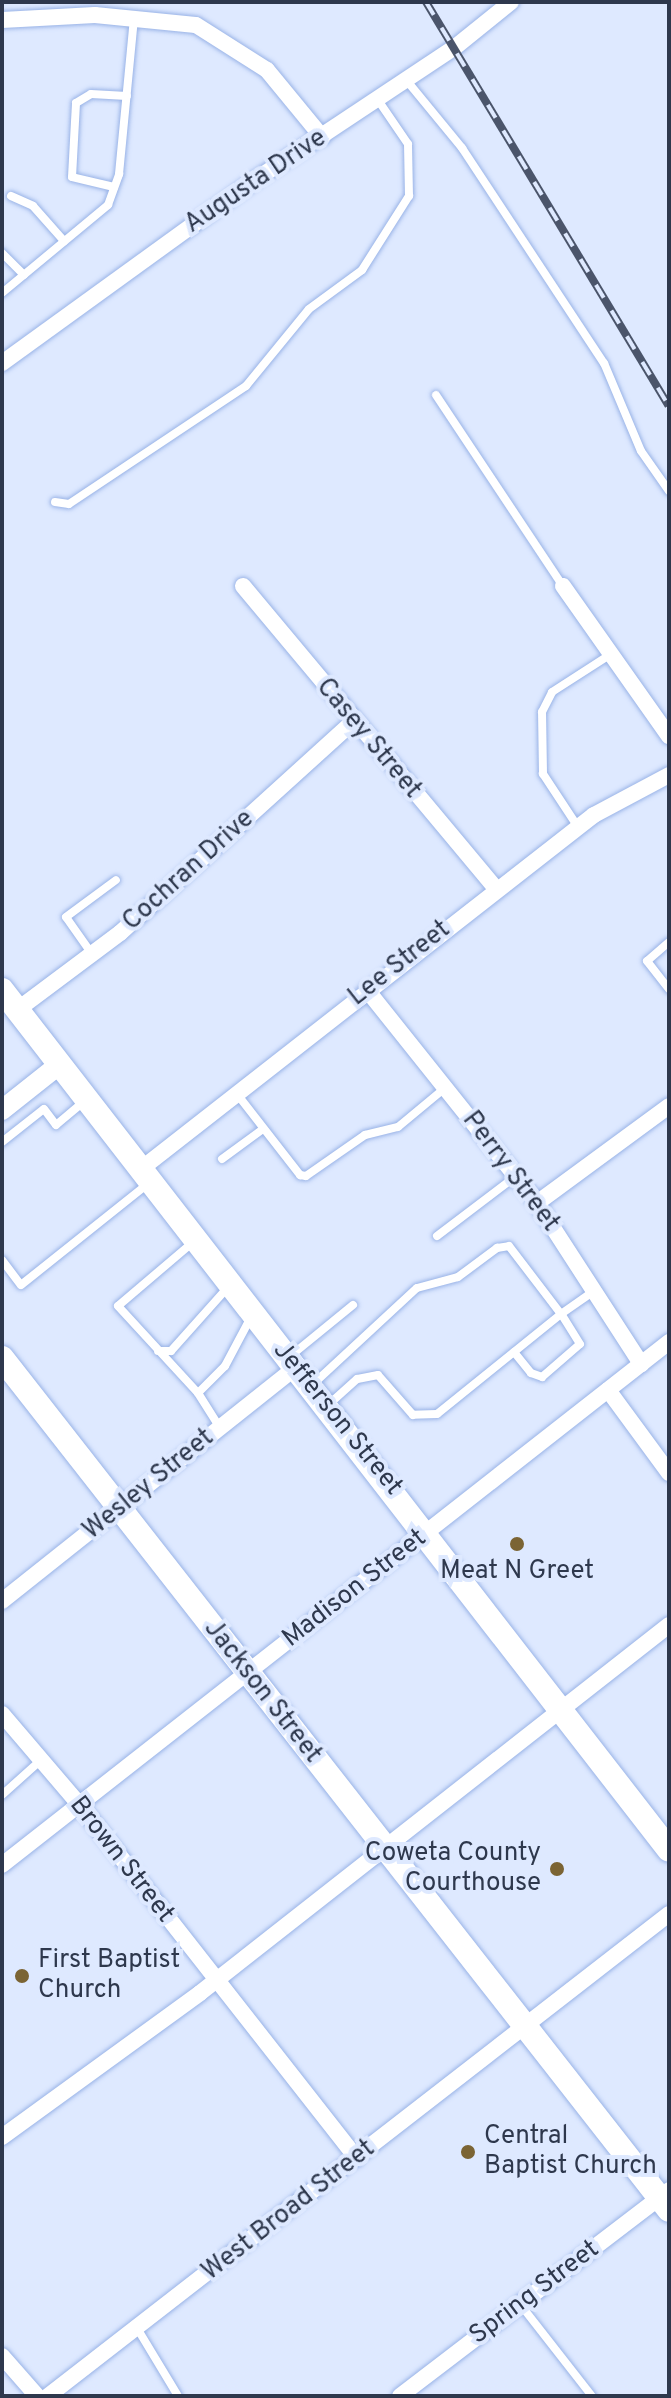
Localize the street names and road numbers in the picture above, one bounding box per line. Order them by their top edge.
street label: Augusta Drive [179,123,333,241]
street label: Casey Street [309,673,427,805]
street label: Cochran Drive [117,804,261,938]
street label: Lee Street [343,915,457,1013]
street label: Perry Street [455,1106,565,1238]
street label: Jefferson Street [266,1336,408,1502]
street label: Wesley Street [77,1423,221,1547]
street label: Madison Street [277,1523,433,1655]
street label: Jackson Street [196,1614,328,1770]
street label: Brown Street [62,1791,180,1929]
street label: West Broad Street [196,2134,382,2288]
street label: Spring Street [464,2234,606,2352]

